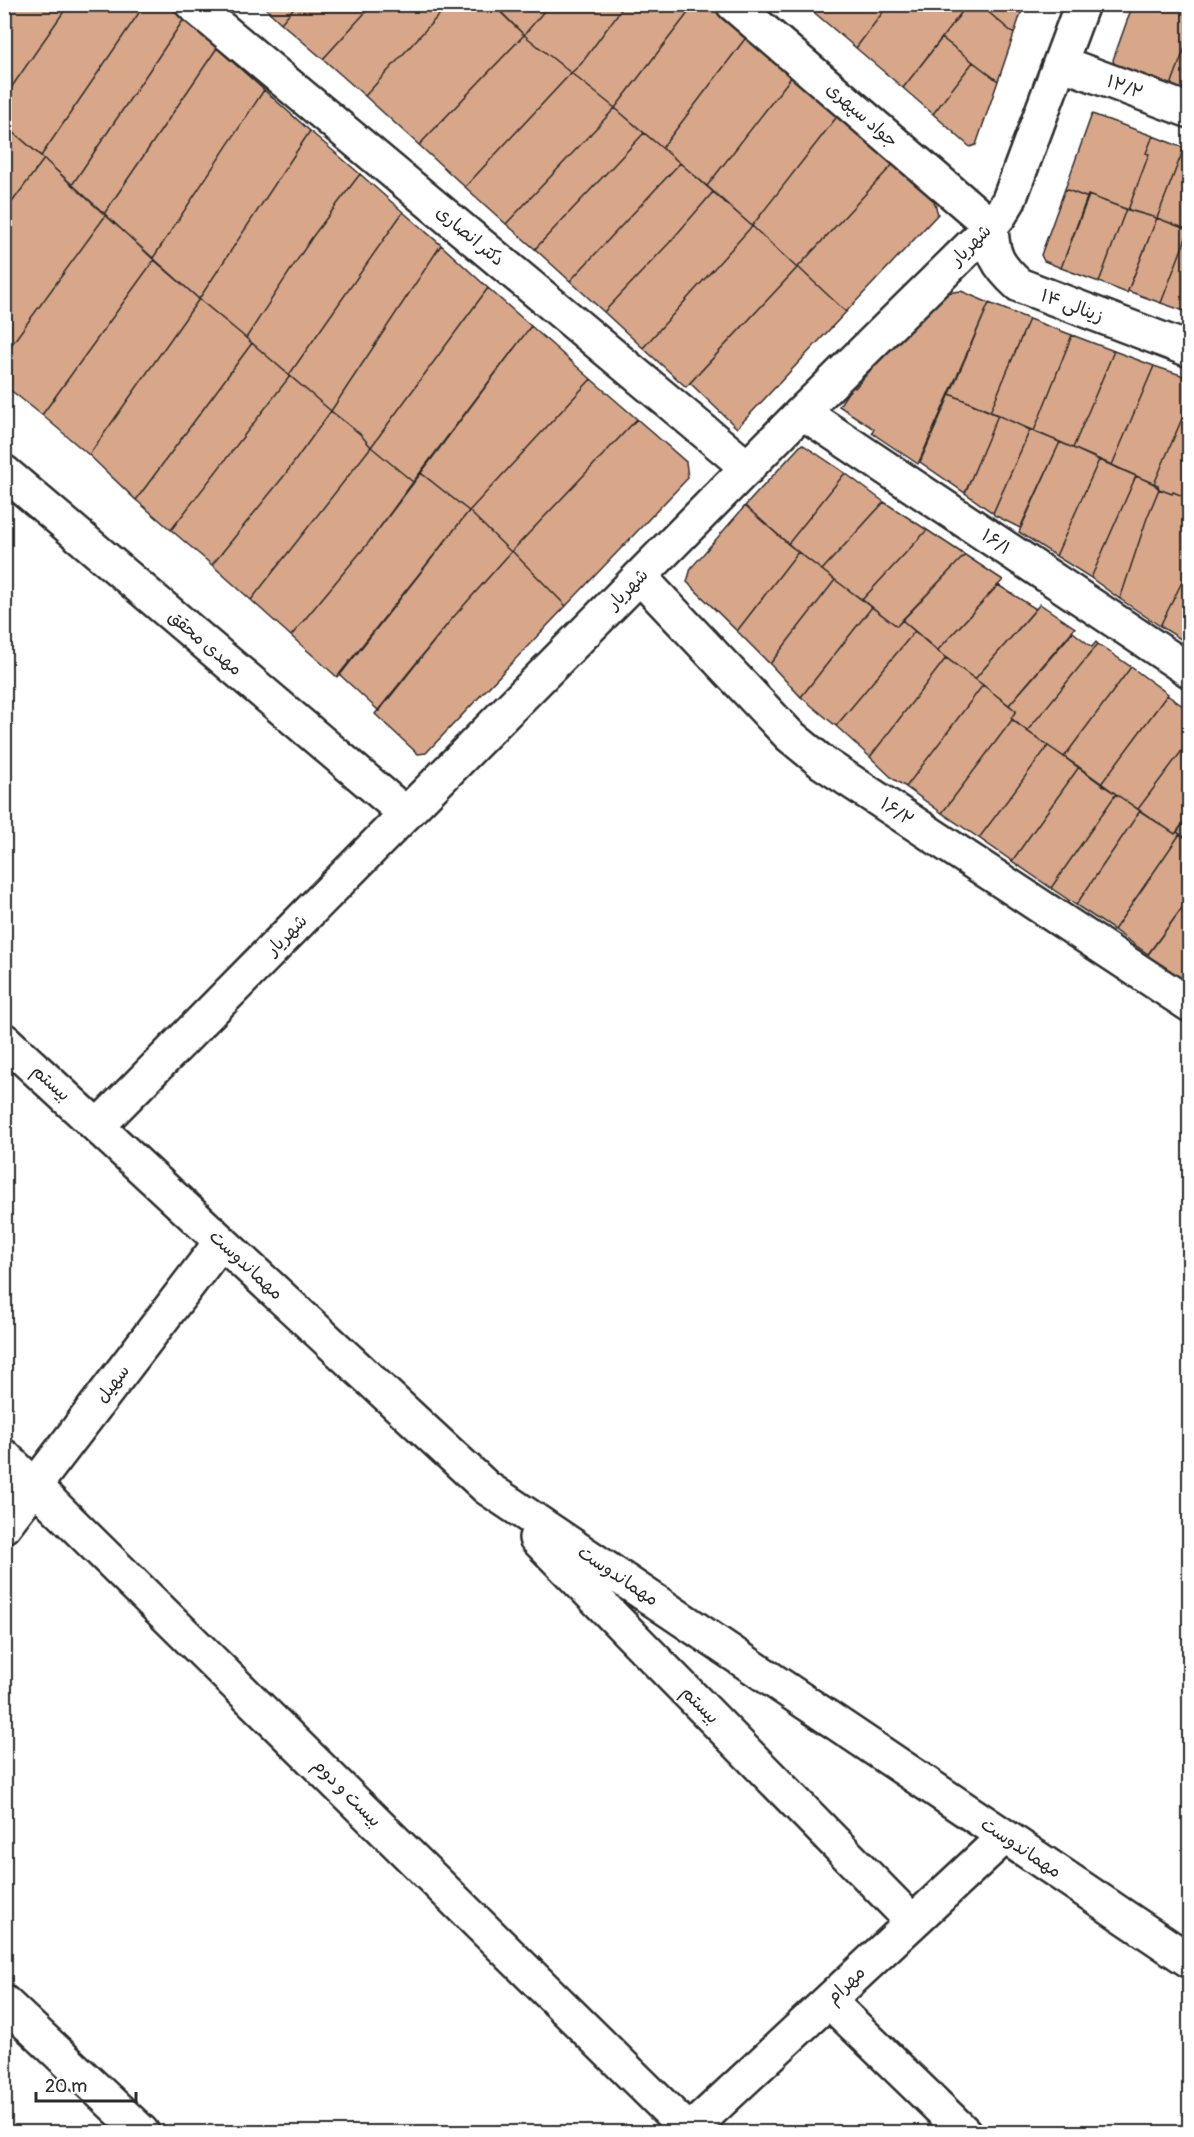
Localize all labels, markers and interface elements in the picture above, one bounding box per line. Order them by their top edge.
street label: ۱۲/۲ [1104,70,1146,104]
street label: جواد سپهری [821,77,903,153]
street label: دکتر انصاری [431,201,509,271]
street label: شهریار [944,220,996,272]
street label: زینالی ۱۴ [1038,284,1106,328]
street label: ۱۶/۱ [977,524,1015,560]
street label: شهریار [601,564,653,616]
street label: مهدی محقق [163,605,247,681]
street label: ۱۶/۲ [876,792,918,832]
street label: شهریار [260,910,312,962]
street label: بیستم [25,1060,75,1108]
street label: مهماندوست [204,1225,288,1305]
street label: سهیل [91,1360,135,1408]
street label: مهماندوست [573,1541,663,1611]
street label: بیستم [675,1681,724,1730]
street label: بیست و دوم [306,1754,386,1834]
street label: مهماندوست [976,1813,1066,1883]
street label: مهرام [822,1961,872,2010]
scale bar [36,2065,136,2103]
text: 20 m [45,2075,87,2098]

